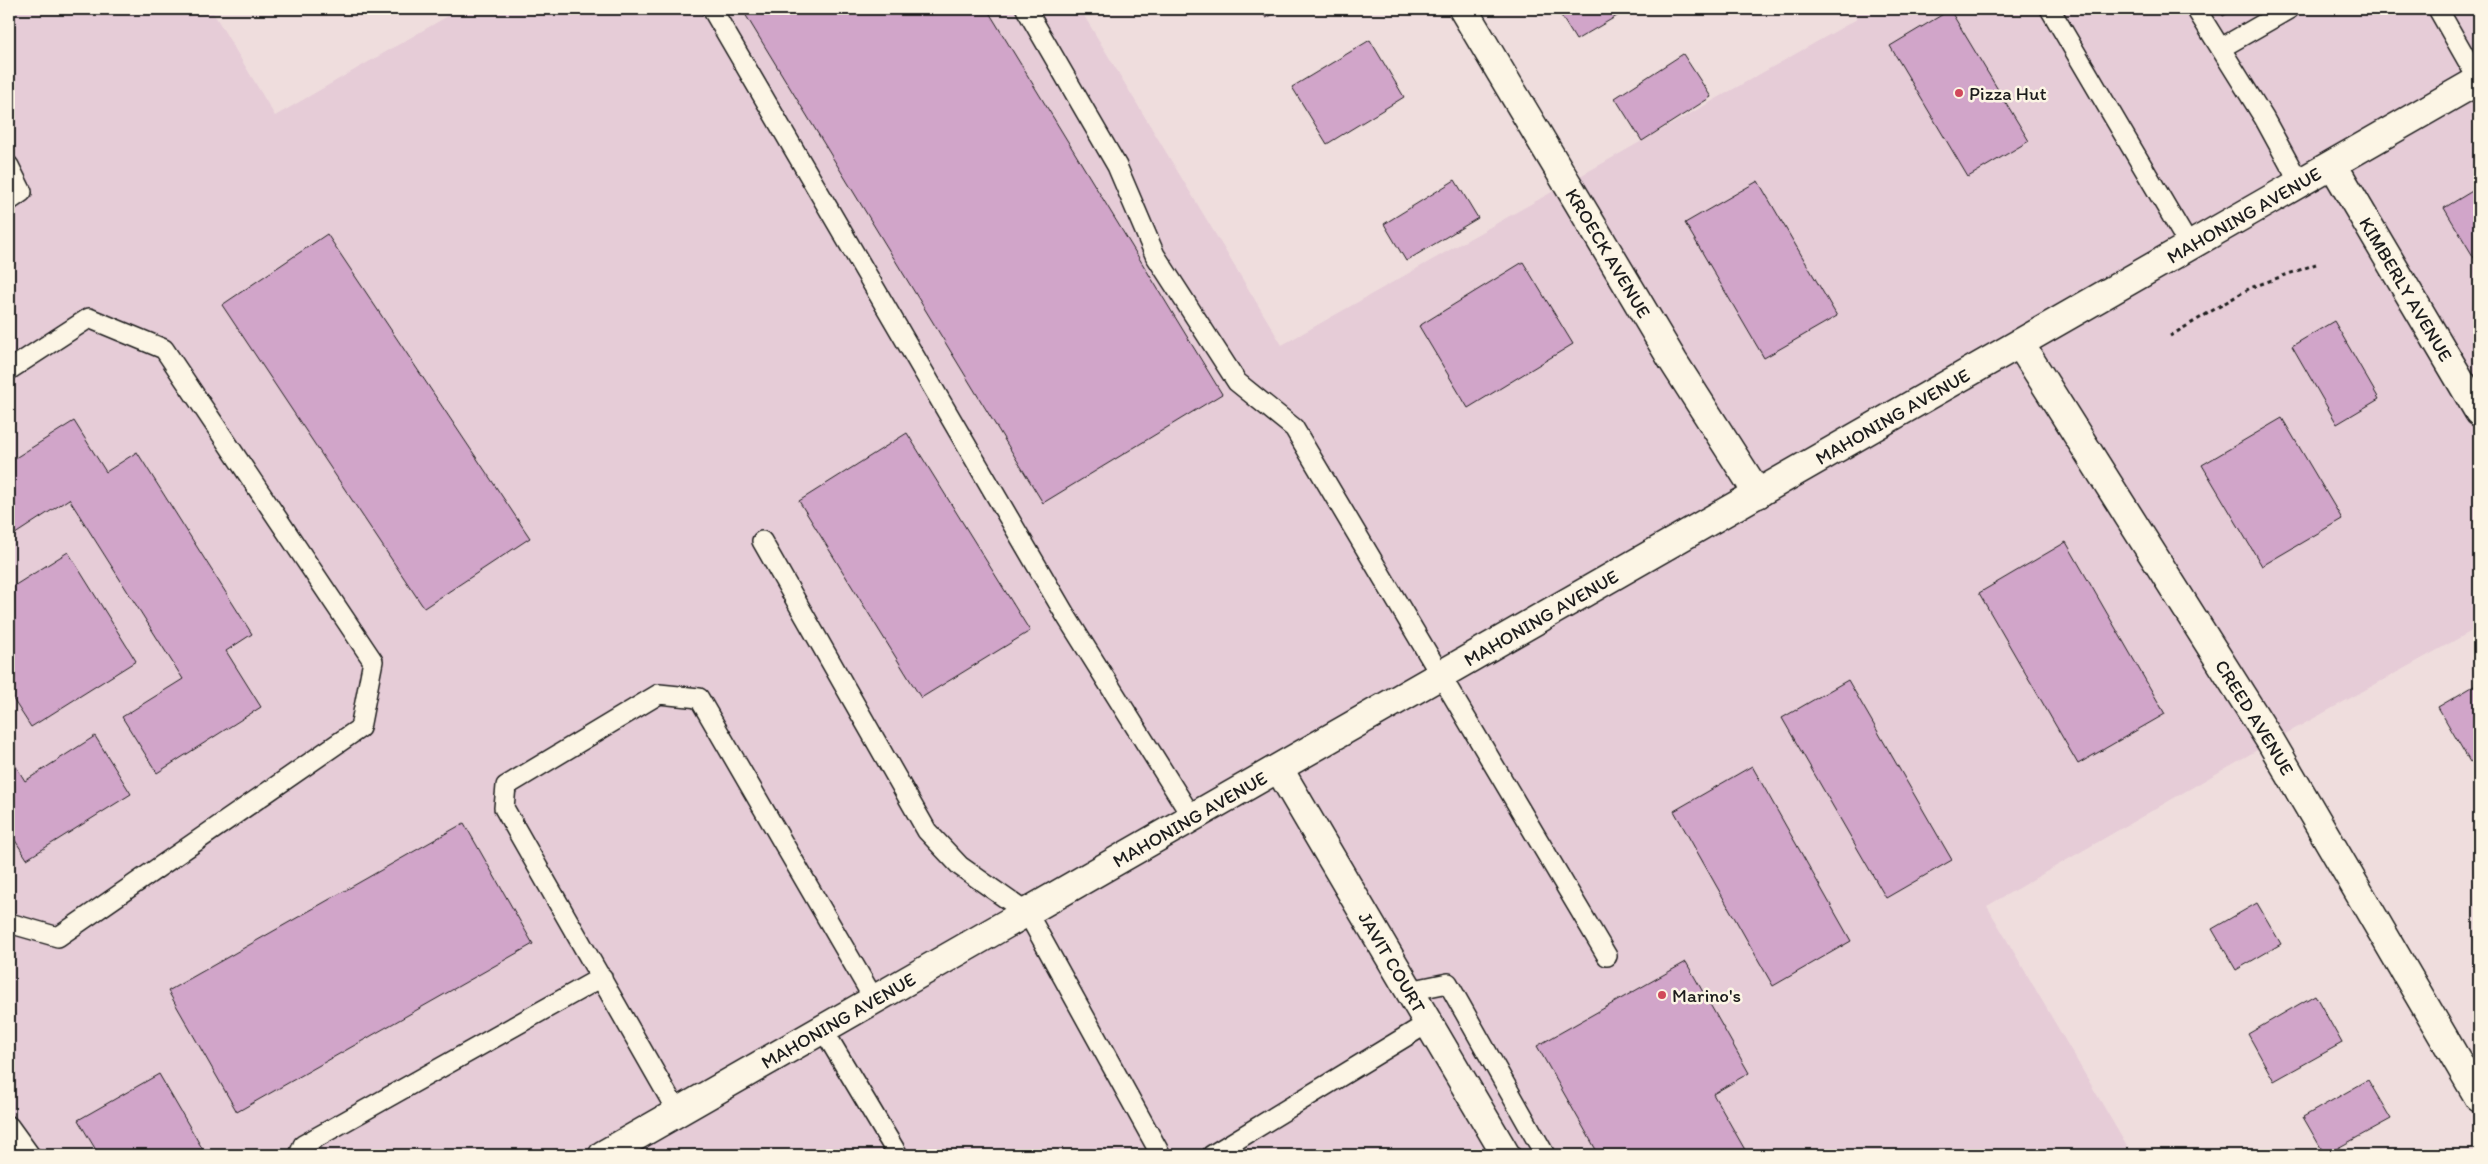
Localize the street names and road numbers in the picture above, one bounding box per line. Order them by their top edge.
street label: MAHONING AVENUE [2163,162,2325,269]
street label: KROECK AVENUE [1561,184,1656,322]
street label: KIMBERLY AVENUE [2354,213,2457,366]
street label: MAHONING AVENUE [1811,363,1974,470]
street label: MAHONING AVENUE [1460,565,1622,671]
street label: CREED AVENUE [2210,655,2299,779]
street label: MAHONING AVENUE [1109,766,1271,873]
street label: JAVIT COURT [1354,908,1431,1017]
street label: MAHONING AVENUE [757,967,920,1074]

